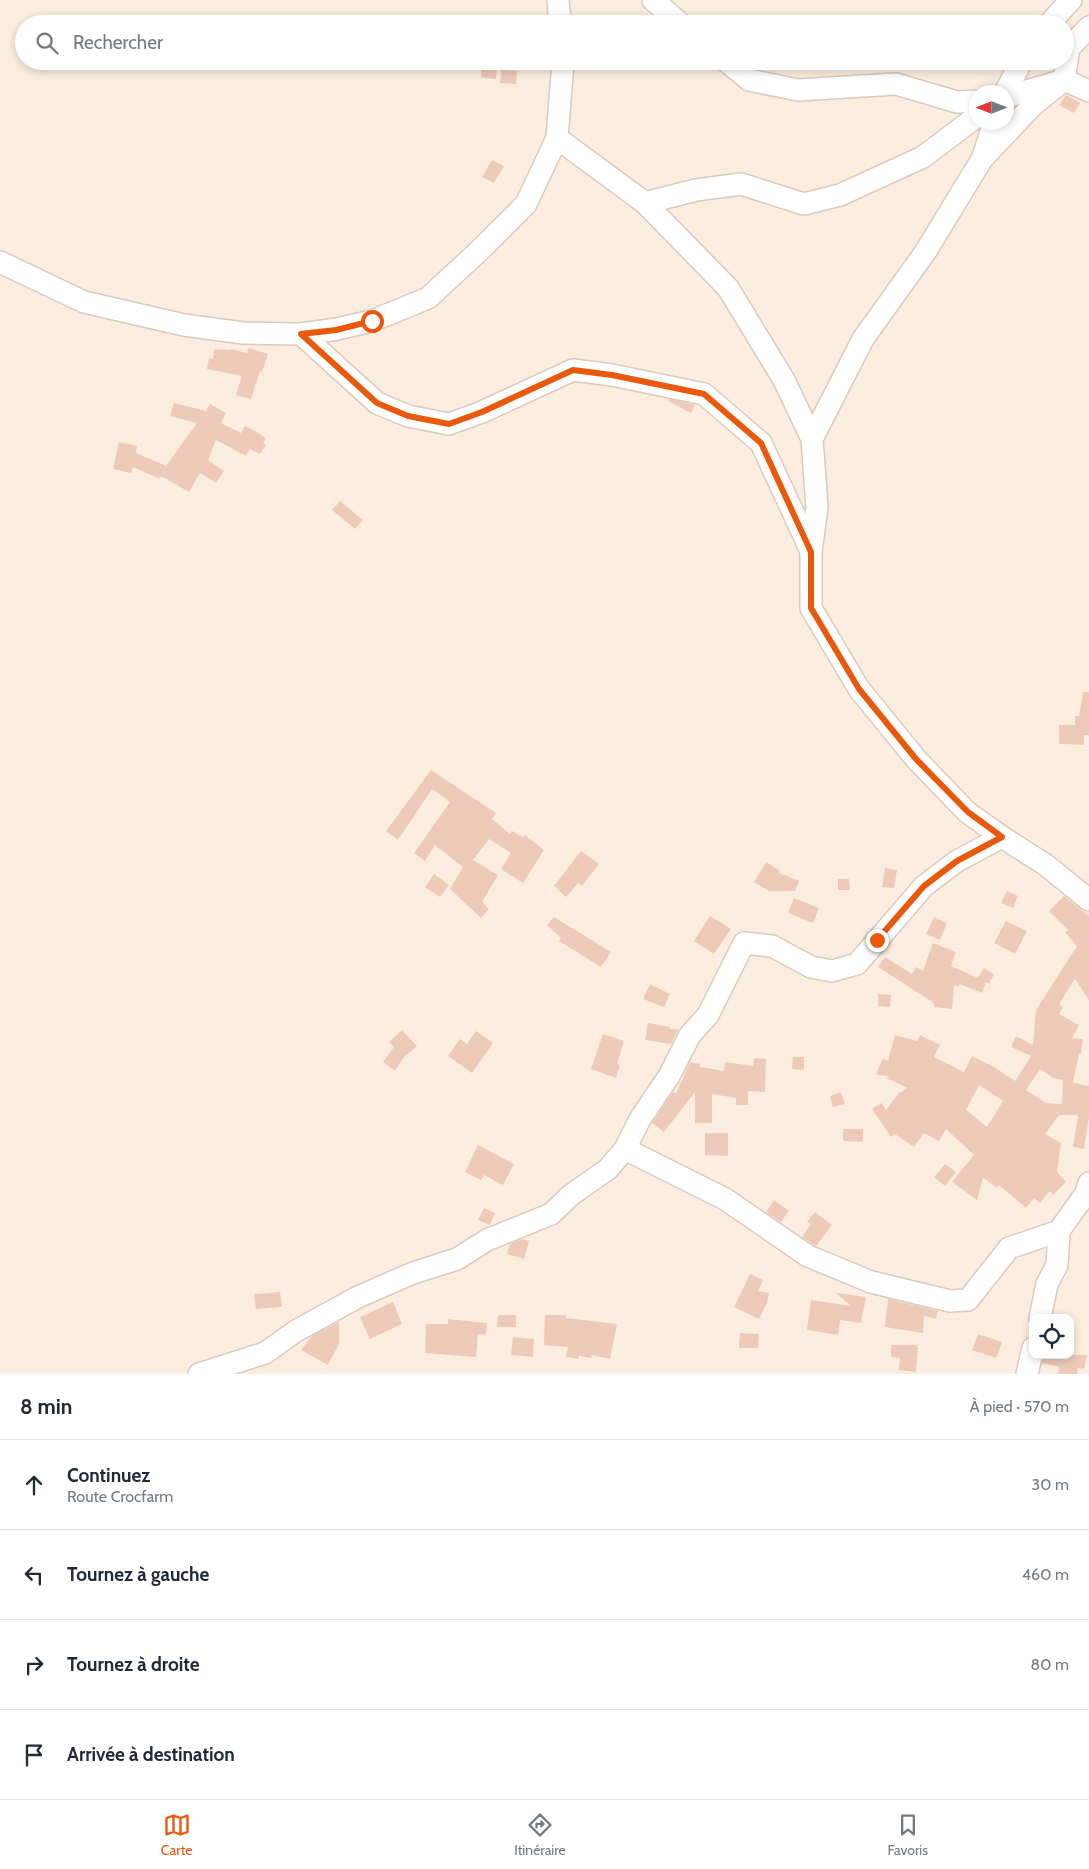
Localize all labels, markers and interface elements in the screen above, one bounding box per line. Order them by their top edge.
search box [15,15,1074,70]
icon: search [33,29,61,57]
text: Rechercher [73,31,163,54]
north arrow [969,85,1014,130]
route start [361,310,384,333]
route end [866,929,889,952]
map controls [1029,1314,1074,1359]
button: locate [1029,1314,1074,1359]
text: 8 min [20,1394,72,1419]
text: À pied · 570 m [970,1397,1069,1416]
text: Continuez [67,1464,150,1487]
icon: ahead [20,1471,48,1499]
text: 30 m [1032,1475,1069,1494]
text: Route Crocfarm [67,1487,173,1506]
icon: left [20,1561,48,1589]
text: Tournez à gauche [67,1563,209,1586]
text: 460 m [1022,1565,1069,1584]
icon: right [20,1651,48,1679]
text: Tournez à droite [67,1653,200,1676]
text: 80 m [1031,1655,1069,1674]
icon: arrive [20,1741,48,1769]
text: Arrivée à destination [67,1743,235,1766]
tab: Carte [161,1811,192,1859]
tab: Itinéraire [514,1811,566,1859]
tab: Favoris [887,1811,928,1859]

